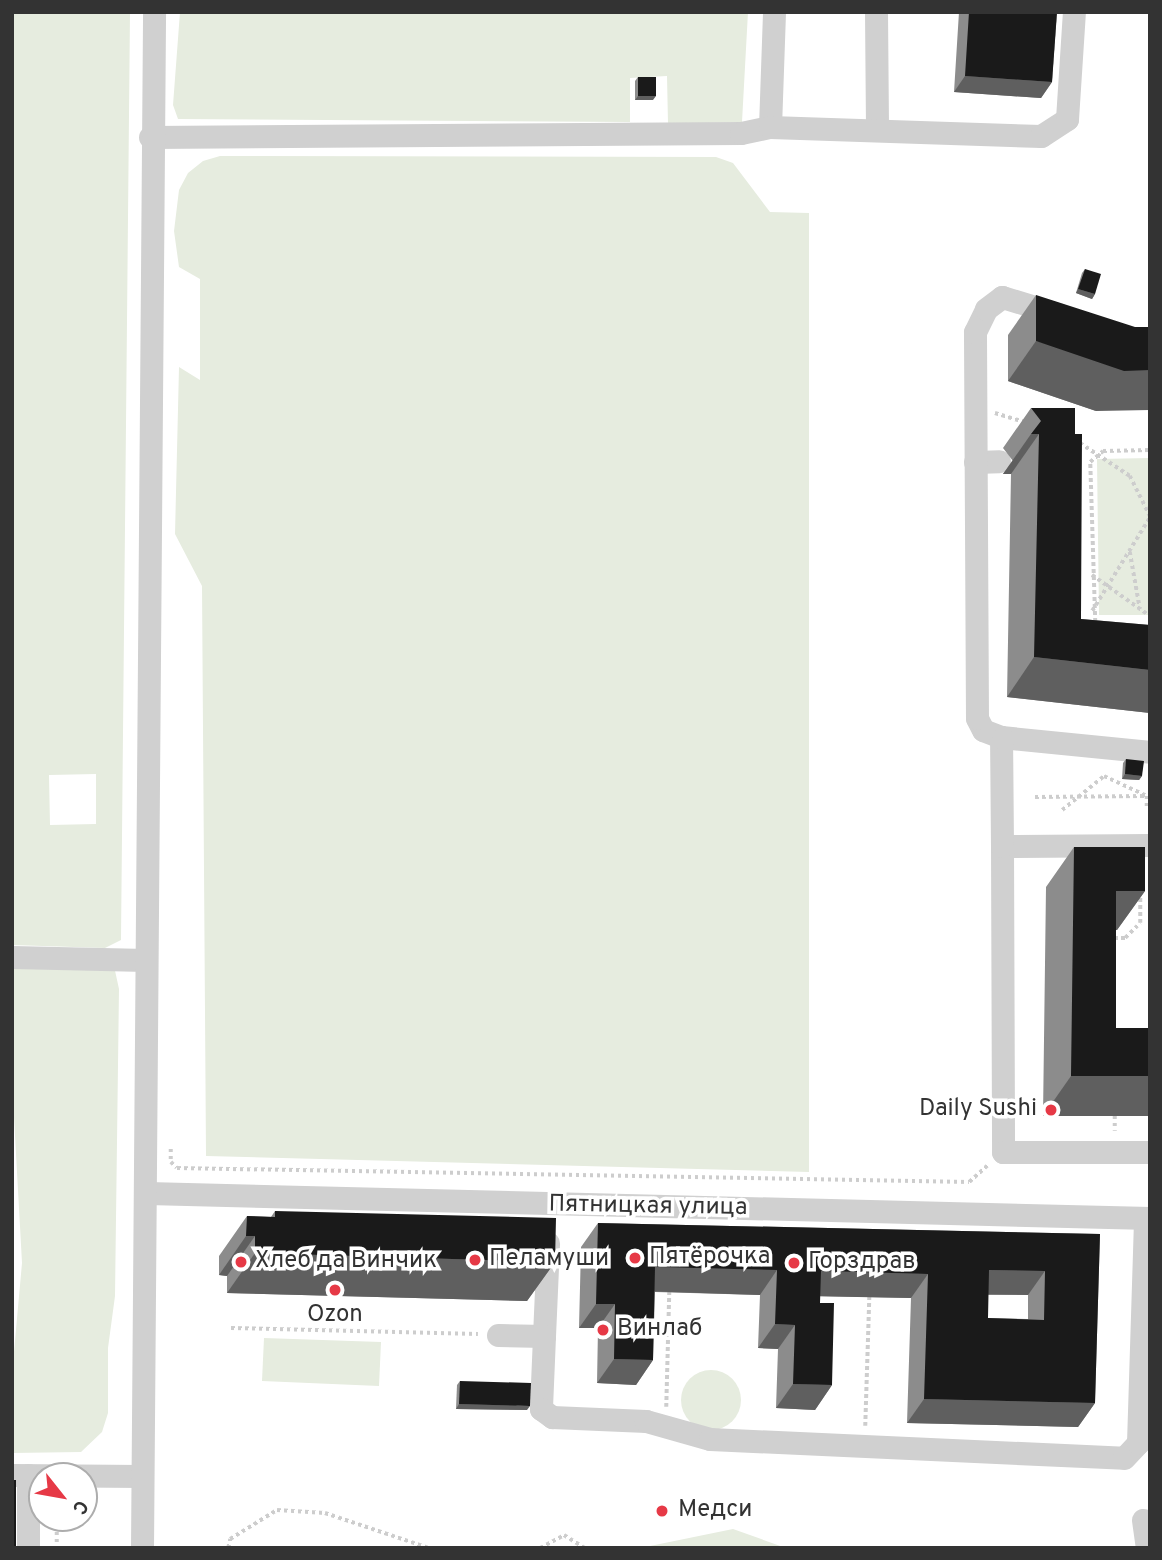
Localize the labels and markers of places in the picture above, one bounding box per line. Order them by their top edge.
place label: Daily Sushi [919,1096,1037,1124]
marker: Daily Sushi [1043,1102,1059,1118]
place label: Пятёрочка [649,1244,770,1272]
place label: Пеламуши [489,1246,609,1274]
place label: Хлеб да Винчик [255,1248,437,1276]
place label: Горздрав [808,1249,916,1277]
marker: Пятёрочка [627,1250,643,1266]
marker: Пеламуши [467,1252,483,1268]
marker: Хлеб да Винчик [233,1254,249,1270]
marker: Горздрав [786,1255,802,1271]
marker: Ozon [327,1282,343,1298]
place label: Ozon [307,1302,363,1330]
place label: Винлаб [617,1316,702,1344]
marker: Винлаб [595,1322,611,1338]
place label: Медси [678,1497,752,1525]
marker: Медси [652,1501,672,1521]

